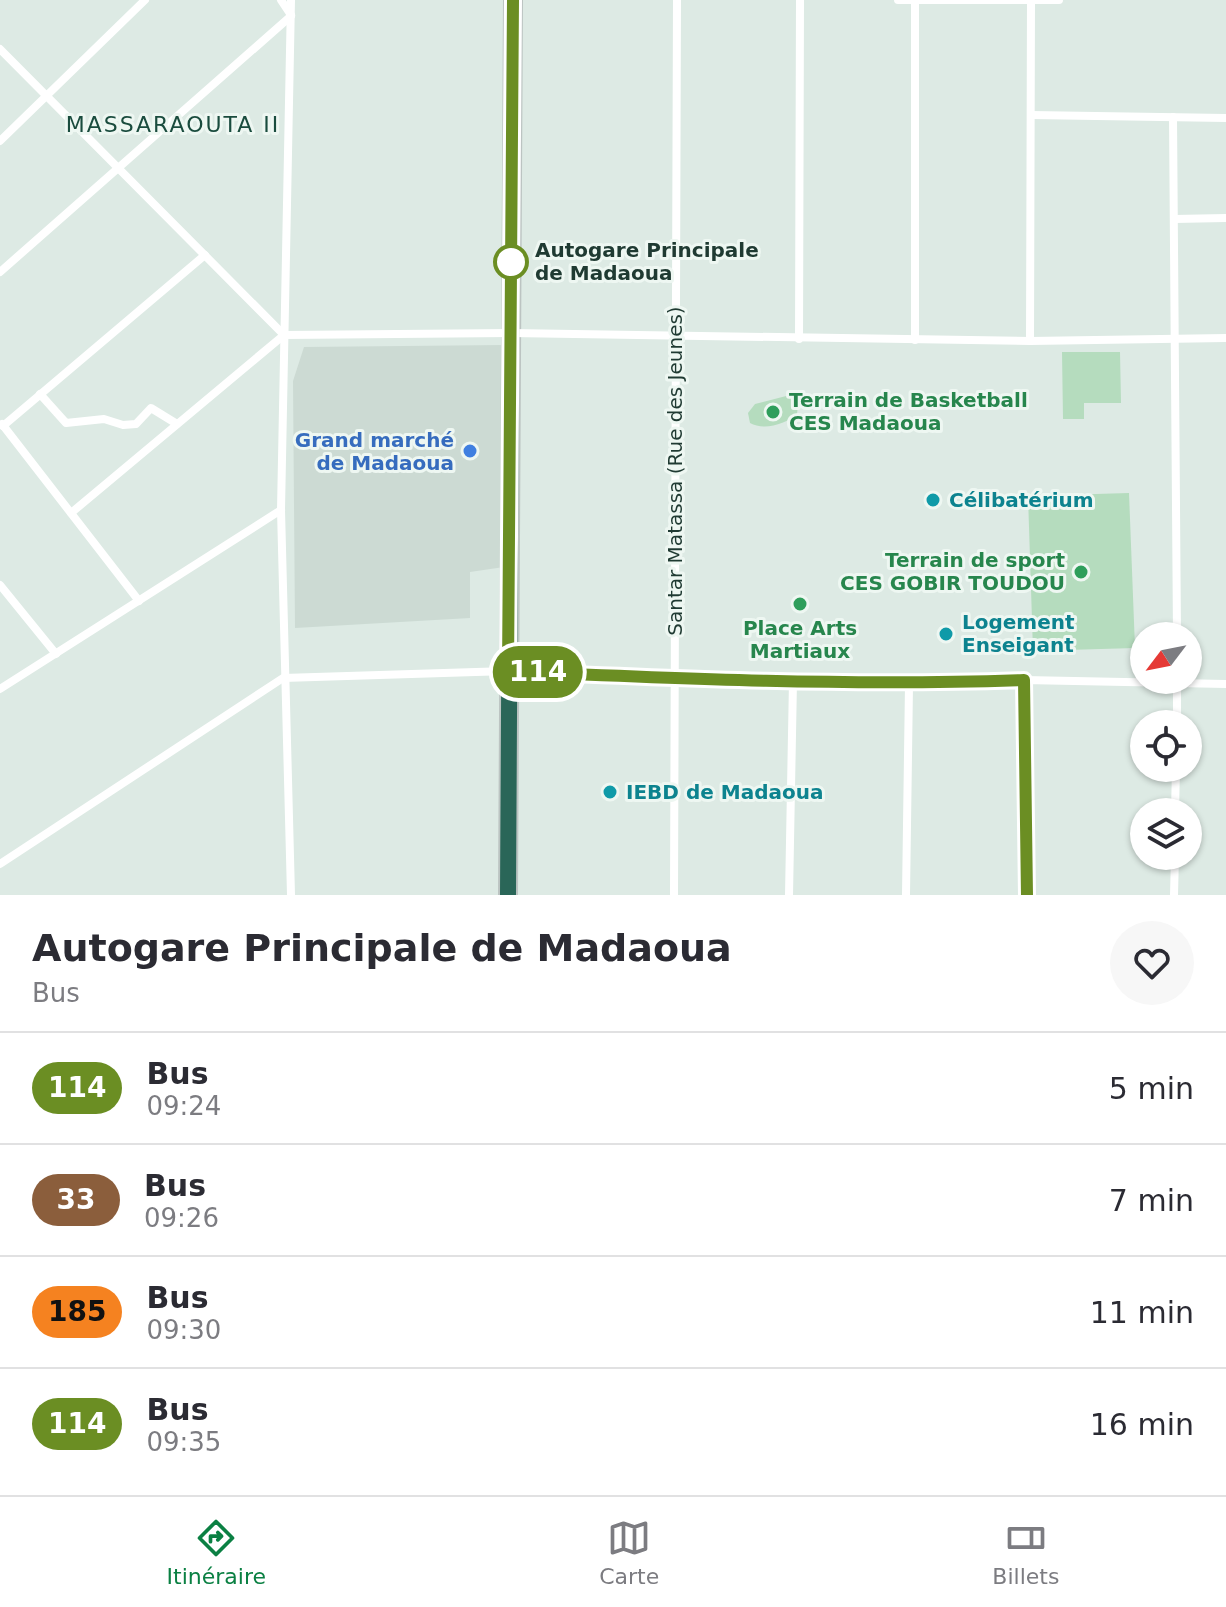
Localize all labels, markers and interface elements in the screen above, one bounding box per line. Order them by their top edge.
district label: MASSARAOUTA II [66,112,280,137]
place label: Autogare Principale de Madaoua [535,238,759,285]
marker: Autogare Principale de Madaoua [494,245,528,279]
street label: Santar Matassa (Rue des Jeunes) [663,306,687,636]
place label: Terrain de Basketball CES Madaoua [789,388,1028,435]
marker: Terrain de Basketball CES Madaoua [764,403,782,421]
place label: Grand marché de Madaoua [295,428,454,475]
marker: Grand marché de Madaoua [461,442,479,460]
place label: Célibatérium [949,488,1094,512]
marker: Célibatérium [924,491,942,509]
place label: Terrain de sport CES GOBIR TOUDOU [840,548,1065,595]
marker: Terrain de sport CES GOBIR TOUDOU [1072,563,1090,581]
marker: Place Arts Martiaux [791,595,809,613]
place label: Logement Enseigant [962,610,1075,657]
place label: Place Arts Martiaux [743,616,857,663]
north arrow [1130,622,1202,694]
map controls [1130,622,1202,870]
marker: Logement Enseigant [937,625,955,643]
line badge: 114 [492,646,584,698]
text: 114 [509,655,567,688]
button: locate [1130,710,1202,782]
place label: IEBD de Madaoua [626,780,823,804]
marker: IEBD de Madaoua [601,783,619,801]
button: layers [1130,798,1202,870]
button: heart [1110,921,1194,1005]
text: Autogare Principale de Madaoua [32,926,732,970]
text: Bus [32,978,80,1008]
text: Bus [146,1056,209,1091]
text: 114 [48,1071,106,1104]
text: 5 min [1109,1071,1194,1106]
text: 09:24 [146,1091,221,1121]
text: Bus [144,1168,206,1203]
text: 33 [57,1183,95,1216]
text: 7 min [1109,1183,1194,1218]
text: 09:26 [144,1203,219,1233]
text: Bus [146,1280,209,1315]
text: 185 [48,1295,106,1328]
text: 11 min [1090,1295,1194,1330]
text: 09:30 [146,1315,221,1345]
text: Bus [146,1392,209,1427]
text: 114 [48,1407,106,1440]
text: 16 min [1090,1407,1194,1442]
text: 09:35 [146,1427,221,1457]
tab: Itinéraire [167,1516,266,1589]
tab: Carte [599,1516,659,1589]
tab: Billets [992,1516,1059,1589]

